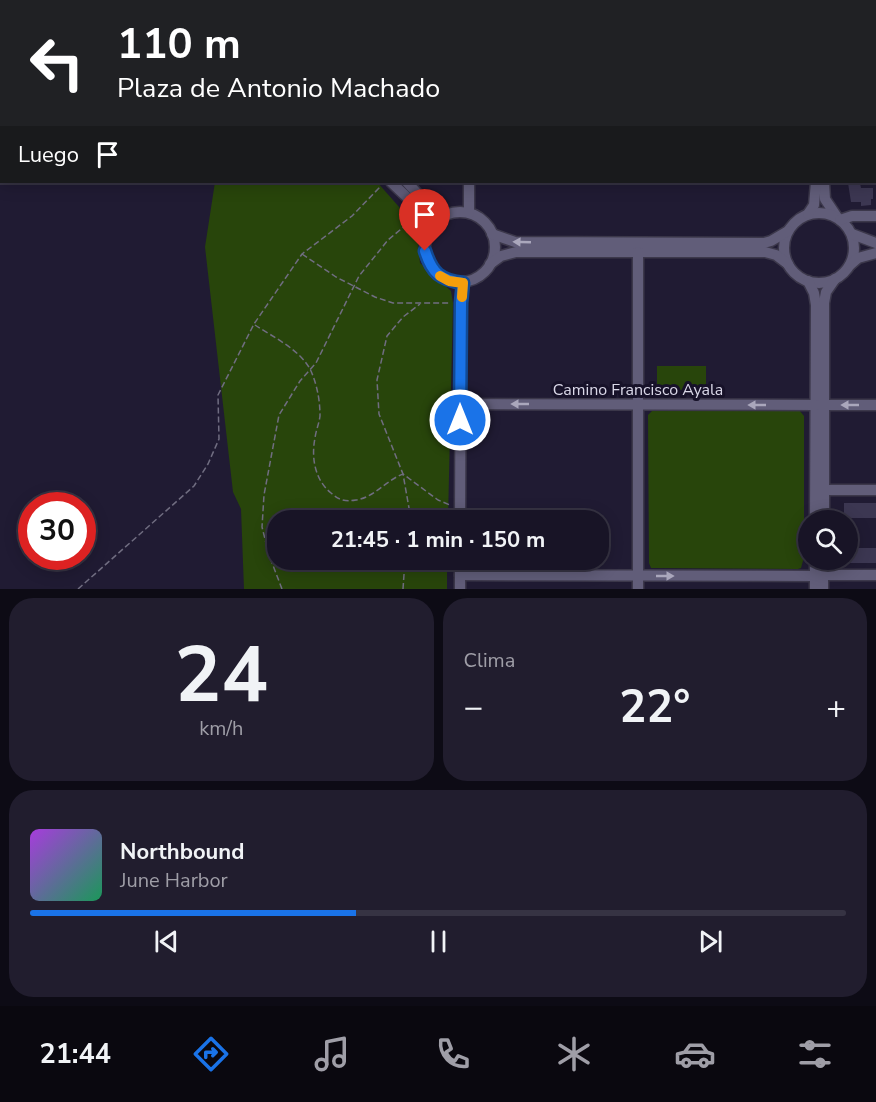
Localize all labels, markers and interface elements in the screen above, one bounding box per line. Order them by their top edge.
text: 110 m [117,16,241,73]
icon: left [18,24,96,102]
text: Plaza de Antonio Machado [117,70,440,107]
icon: arrive [91,138,124,171]
text: Luego [18,140,79,170]
pin [399,189,450,251]
icon: arrive [408,198,441,231]
one-way arrow [513,237,532,247]
street label: Camino Francisco Ayala [553,379,723,401]
position arrow [428,388,492,452]
one-way arrow [511,399,530,409]
one-way arrow [748,400,767,410]
one-way arrow [840,400,859,410]
speed limit sign: 30 [18,492,96,570]
map controls [798,510,858,570]
button: search [798,510,858,570]
text: 21:45 · 1 min · 150 m [331,525,545,555]
one-way arrow [656,571,675,581]
text: 24 [174,622,268,729]
text: Clima [464,647,515,674]
text: 22° [619,677,690,738]
text: − [464,685,483,730]
text: + [826,685,846,730]
text: km/h [199,715,243,742]
text: Northbound [120,837,244,867]
text: June Harbor [120,867,228,894]
icon: previous [150,925,183,958]
icon: pause [422,925,455,958]
icon: next [694,925,727,958]
icon: directions [190,1033,232,1075]
icon: music [311,1033,353,1075]
icon: phone [432,1033,474,1075]
icon: climate [553,1033,595,1075]
icon: car [674,1033,716,1075]
icon: filters [794,1033,836,1075]
text: 21:44 [39,1036,111,1073]

